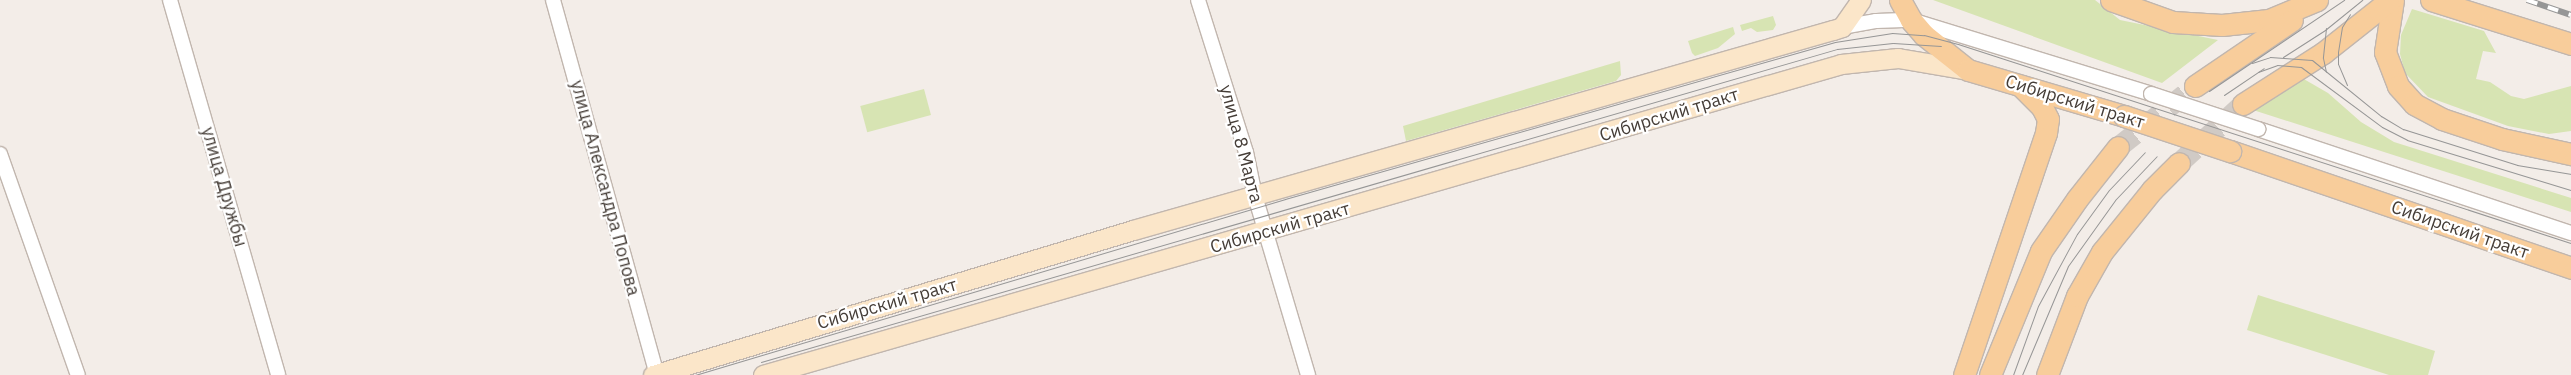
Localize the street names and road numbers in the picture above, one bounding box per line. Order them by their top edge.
street label: Сибирский тракт [2003,71,2147,133]
street label: улица Александра Попова [566,78,644,298]
street label: улица 8 Марта [1215,83,1267,205]
street label: Сибирский тракт [1597,84,1741,146]
street label: улица Дружбы [197,125,251,249]
street label: Сибирский тракт [2388,196,2532,264]
street label: Сибирский тракт [1208,198,1352,258]
street label: Сибирский тракт [815,274,959,334]

